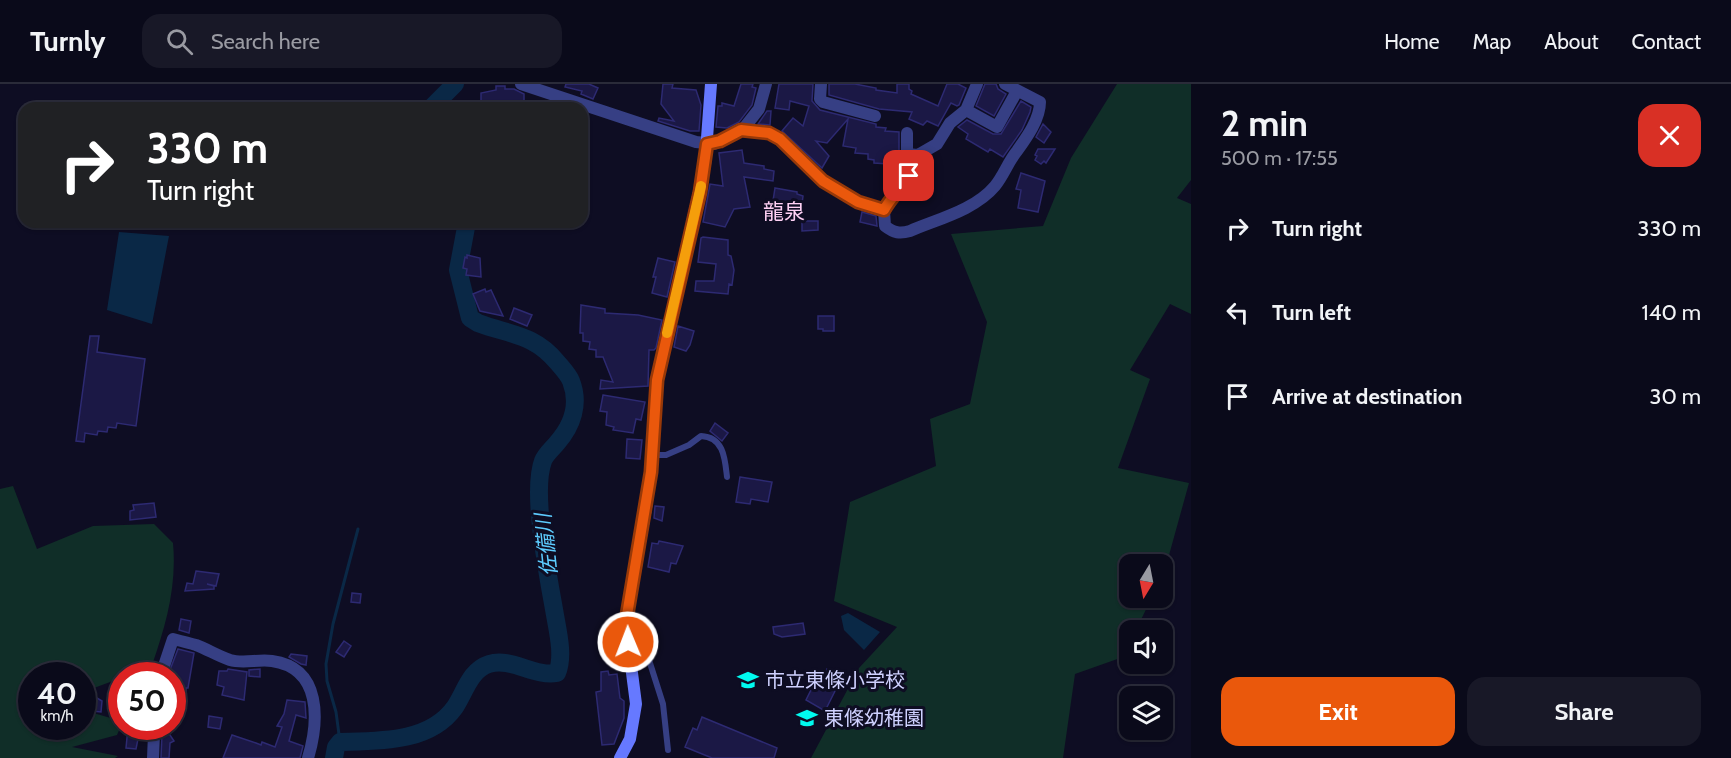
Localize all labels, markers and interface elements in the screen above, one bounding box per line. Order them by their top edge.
search box [142,14,562,68]
text: Turnly [30,24,106,58]
icon: search [163,25,196,58]
text: Search here [211,28,320,55]
text: Home [1384,29,1440,54]
text: Map [1473,29,1511,54]
text: About [1544,29,1598,54]
text: Contact [1631,29,1701,54]
text: 2 min [1221,101,1308,145]
button: close [1638,104,1701,167]
text: 330 m [147,122,268,174]
icon: right [48,126,126,204]
text: 500 m · 17:55 [1221,146,1338,170]
pin [883,150,934,201]
icon: arrive [892,159,925,192]
text: Turn right [147,174,254,207]
district label: 龍泉 [763,199,805,224]
icon: right [1221,212,1254,245]
text: Turn right [1272,215,1362,242]
text: 330 m [1638,215,1701,242]
icon: left [1221,296,1254,329]
text: Turn left [1272,299,1351,326]
text: 140 m [1642,299,1701,326]
icon: arrive [1221,380,1254,413]
text: Arrive at destination [1272,383,1462,410]
text: 30 m [1649,383,1701,410]
water label: 佐備川 [530,510,562,578]
north arrow [1119,554,1173,608]
map controls [1119,554,1173,740]
position arrow [596,610,660,674]
button: sound [1119,620,1173,674]
speed limit sign: 50 [108,662,186,740]
school or university icon: 市立東條小学校 [736,668,760,692]
place label: 市立東條小学校 [765,668,905,692]
text: 40 [37,675,77,712]
button: Exit [1221,677,1455,746]
button: Share [1467,677,1701,746]
button: layers [1119,686,1173,740]
school or university icon: 東條幼稚園 [795,706,819,730]
place label: 東條幼稚園 [824,706,924,730]
text: km/h [41,707,73,725]

